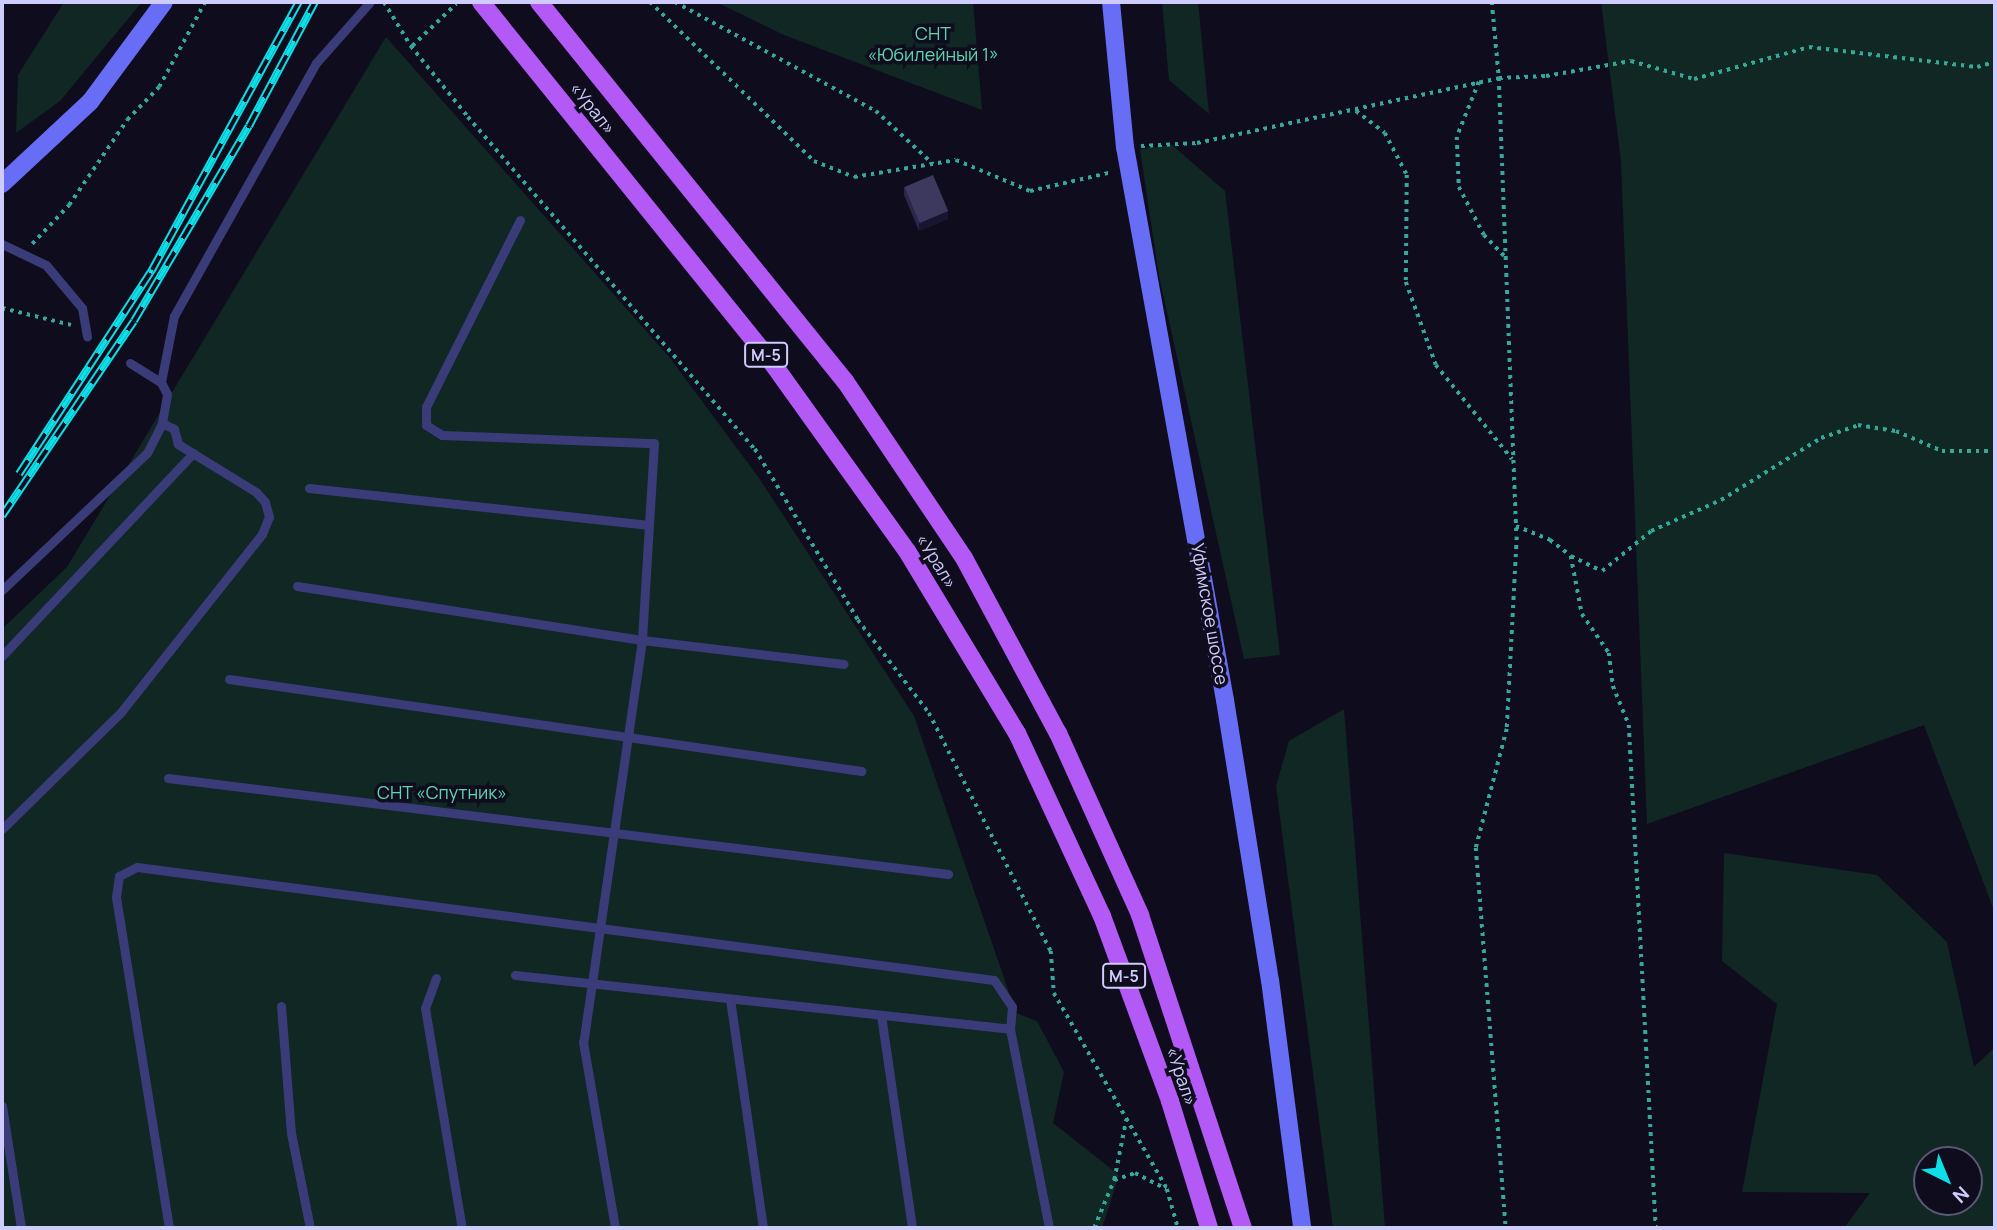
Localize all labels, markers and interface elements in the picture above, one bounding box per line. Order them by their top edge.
park label: СНТ «Юбилейный 1» [867,23,999,66]
street label: «Урал» [565,78,621,138]
road number: М-5 [743,342,789,368]
street label: «Урал» [912,530,962,592]
street label: Уфимское шоссе [1187,542,1233,686]
park label: СНТ «Спутник» [377,781,507,803]
road number: М-5 [1101,964,1147,988]
street label: «Урал» [1162,1044,1202,1108]
north arrow [1913,1146,1983,1216]
text: N [1947,1181,1975,1209]

